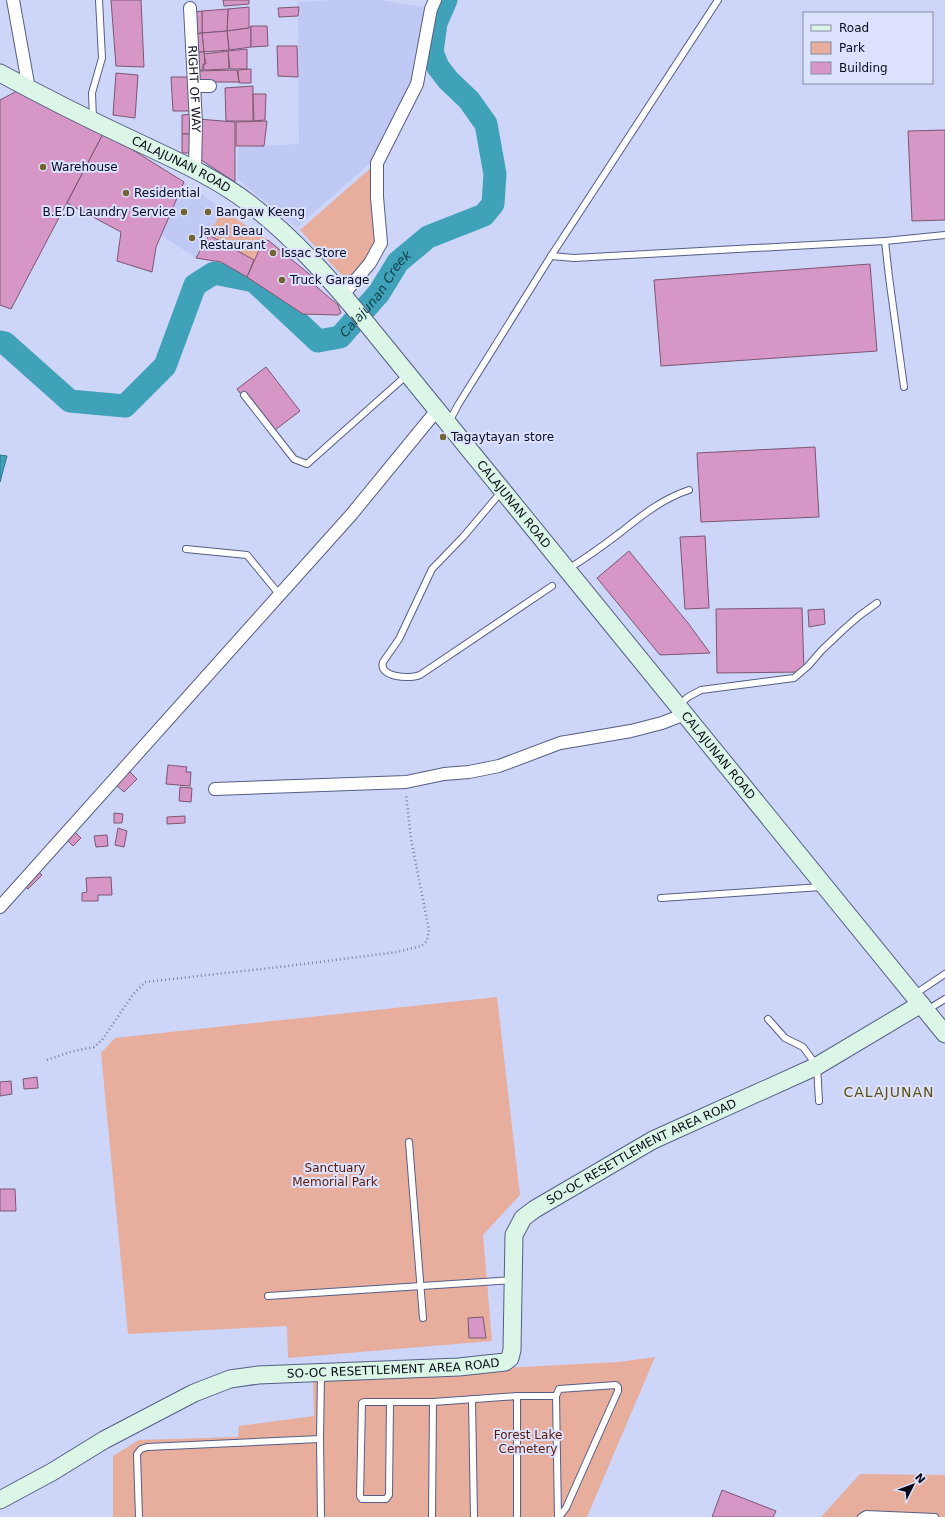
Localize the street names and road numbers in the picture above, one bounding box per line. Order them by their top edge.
street label: RIGHT OF WAY [185,45,203,133]
street label: CALAJUNAN ROAD [129,133,233,196]
street label: CALAJUNAN ROAD [474,458,554,551]
street label: CALAJUNAN ROAD [678,709,758,802]
street label: SO-OC RESETTLEMENT AREA ROAD [544,1096,739,1208]
street label: SO-OC RESETTLEMENT AREA ROAD [287,1356,500,1381]

